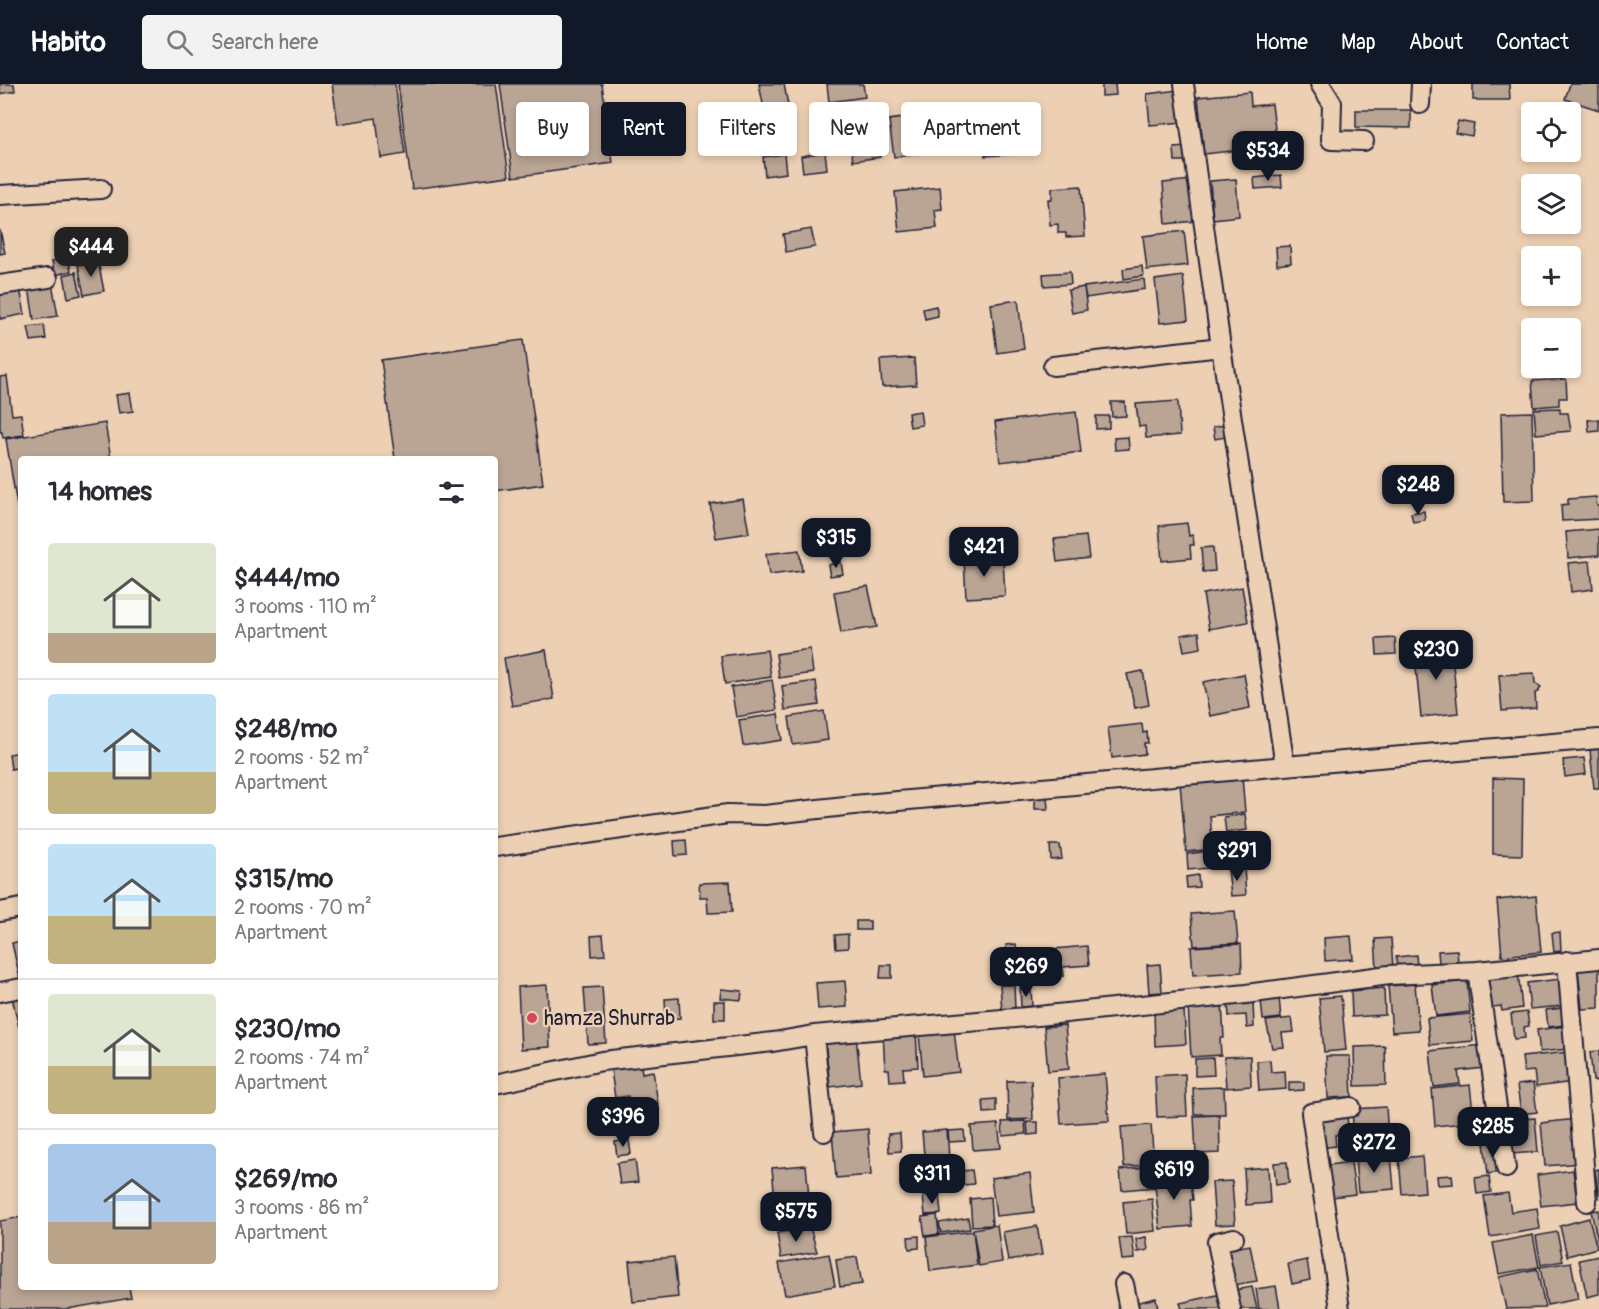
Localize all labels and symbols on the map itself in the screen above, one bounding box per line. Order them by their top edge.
pin: $534 [1232,131,1304,182]
pin: $444 [55,227,127,278]
pin: $248 [1382,465,1454,516]
pin: $315 [800,518,872,569]
pin: $421 [948,527,1020,578]
pin: $230 [1400,630,1472,681]
pin: $291 [1201,831,1273,882]
pin: $269 [990,947,1062,998]
place label: hamza Shurrab [544,1005,675,1032]
marker: hamza Shurrab [525,1011,539,1025]
pin: $396 [587,1097,659,1148]
pin: $285 [1457,1107,1529,1158]
pin: $272 [1338,1123,1410,1174]
pin: $619 [1138,1150,1210,1201]
pin: $311 [896,1154,968,1205]
pin: $575 [760,1192,832,1243]

